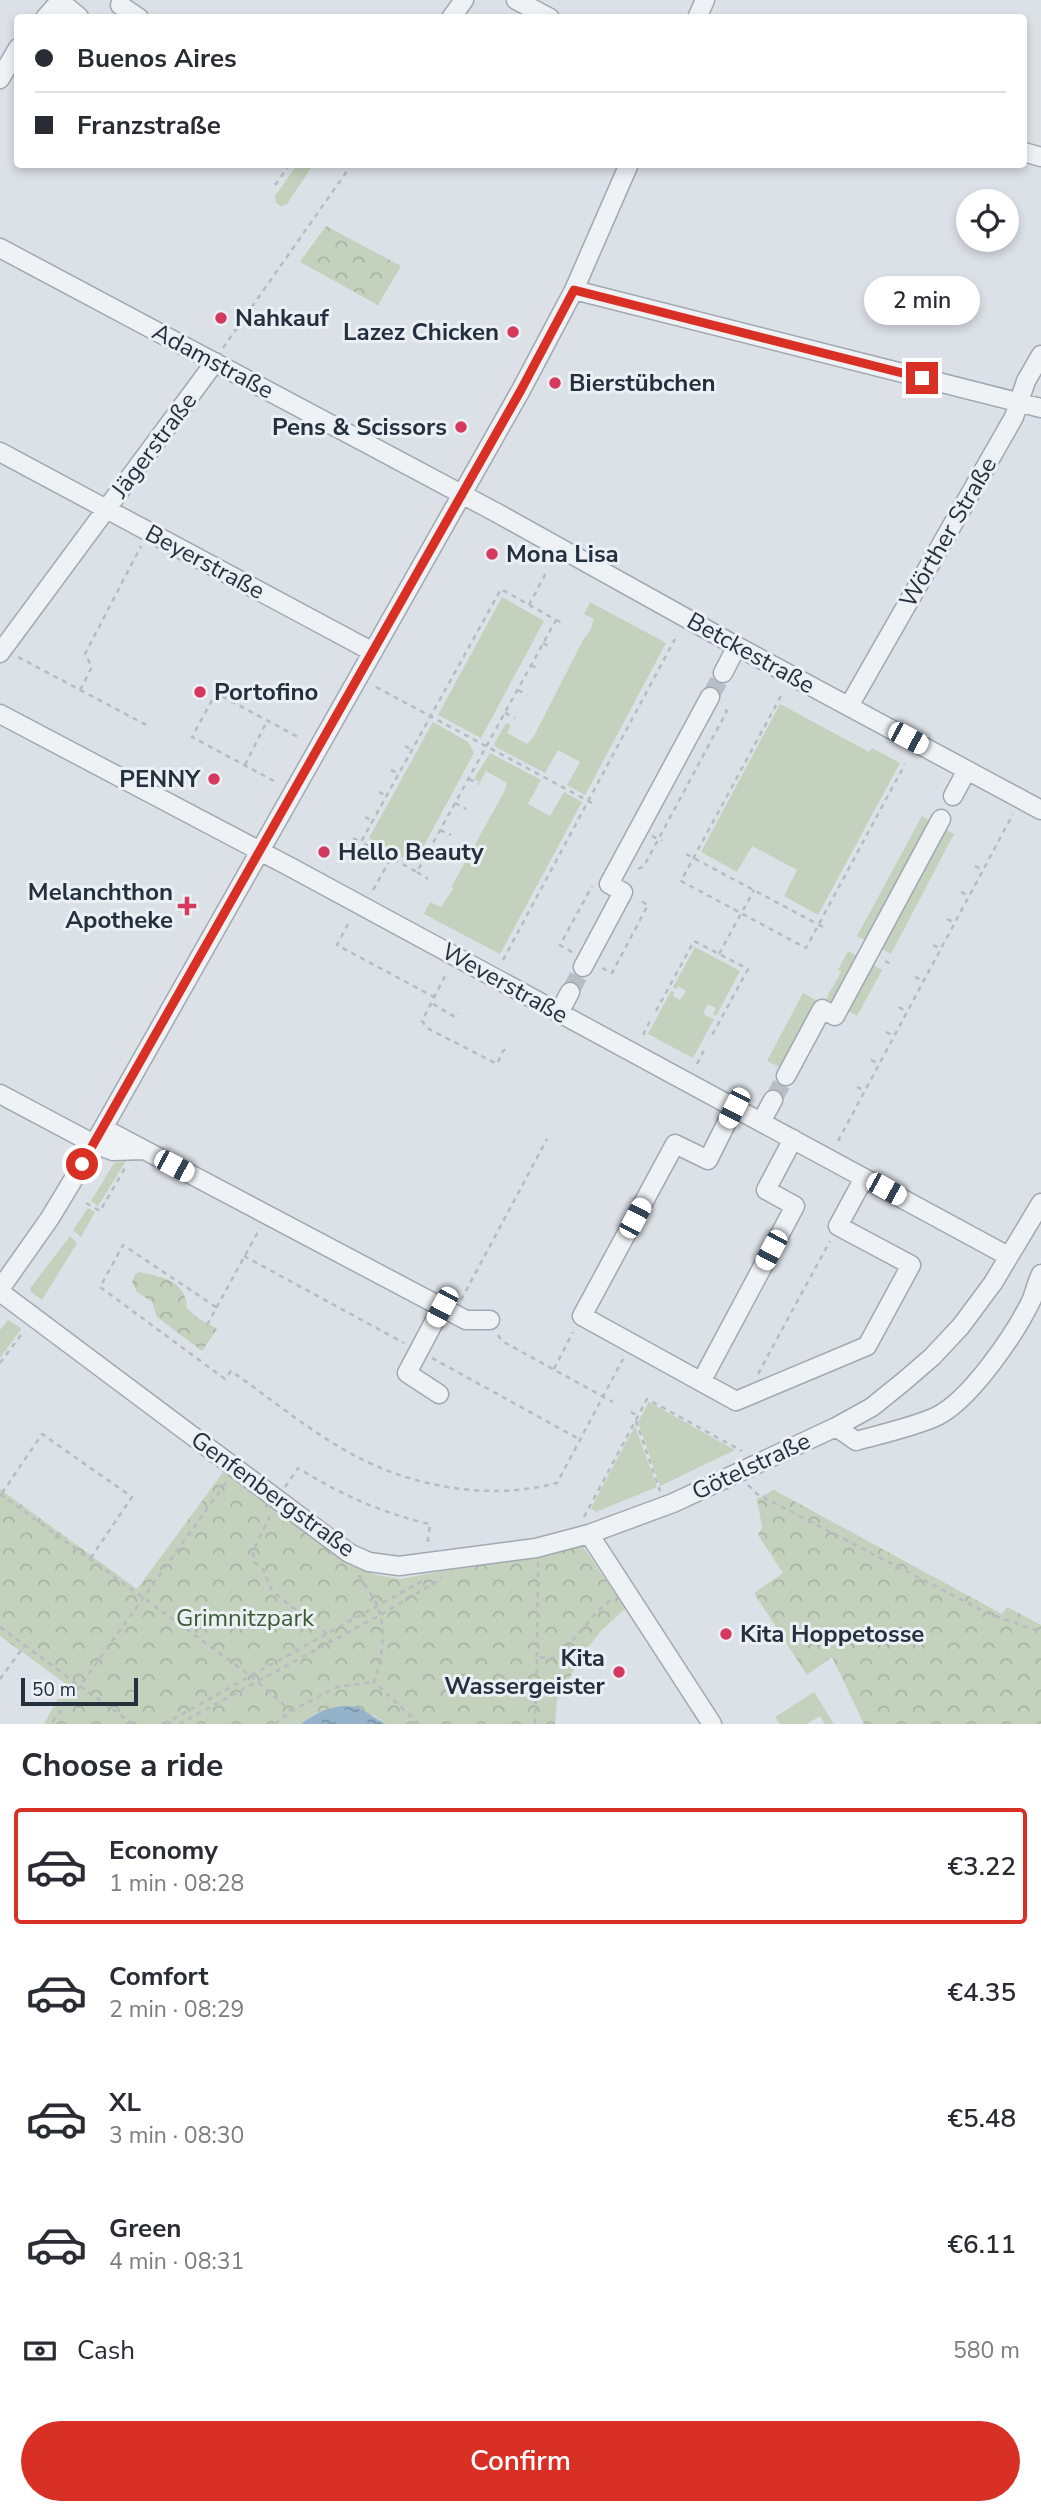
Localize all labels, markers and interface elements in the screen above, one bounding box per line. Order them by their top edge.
text: Buenos Aires [77,41,237,76]
text: Franzstraße [77,108,221,143]
map controls [956,189,1019,252]
button: locate [956,189,1019,252]
callout: 2 min [864,276,980,326]
text: 2 min [893,285,951,316]
place label: Nahkauf [235,302,330,334]
marker: Nahkauf [213,310,229,326]
street label: Adamstraße [147,316,279,406]
place label: Lazez Chicken [343,316,499,348]
marker: Lazez Chicken [505,324,521,340]
route end [906,362,938,394]
place label: Bierstübchen [569,367,715,399]
marker: Bierstübchen [547,375,563,391]
street label: Jägerstraße [103,386,204,505]
place label: Pens & Scissors [272,411,447,443]
marker: Pens & Scissors [453,419,469,435]
street label: Wörther Straße [892,451,1004,613]
street label: Beyerstraße [140,517,270,607]
place label: Mona Lisa [506,538,619,570]
marker: Mona Lisa [484,546,500,562]
street label: Betckestraße [681,605,821,701]
place label: Portofino [214,676,318,708]
marker: Portofino [192,684,208,700]
car [885,719,932,757]
place label: PENNY [119,763,201,795]
marker: PENNY [206,771,222,787]
place label: Hello Beauty [338,836,484,868]
marker: Hello Beauty [316,844,332,860]
place label: Melanchthon Apotheke [28,876,173,936]
marker: Melanchthon Apotheke [179,898,195,914]
street label: Weverstraße [436,935,574,1031]
car [716,1085,753,1131]
car [151,1147,198,1185]
route start [66,1148,98,1180]
car [863,1170,910,1208]
car [616,1195,655,1241]
car [752,1227,791,1273]
car [423,1284,462,1330]
street label: Genfenbergstraße [184,1424,362,1564]
street label: Götelstraße [687,1425,815,1507]
park label: Grimnitzpark [176,1602,315,1634]
place label: Kita Hoppetosse [740,1618,924,1650]
marker: Kita Hoppetosse [718,1626,734,1642]
place label: Kita Wassergeister [444,1642,606,1702]
marker: Kita Wassergeister [611,1664,627,1680]
scale bar [21,1675,138,1707]
text: 50 m [32,1677,76,1703]
text: Choose a ride [21,1744,223,1787]
text: Economy [109,1833,218,1868]
icon: car [25,1835,88,1898]
text: €3.22 [947,1849,1016,1884]
text: 1 min · 08:28 [109,1868,244,1899]
text: Comfort [109,1959,209,1994]
icon: car [25,1961,88,2024]
text: €4.35 [947,1975,1016,2010]
text: 2 min · 08:29 [109,1994,244,2025]
text: XL [109,2085,141,2120]
icon: car [25,2087,88,2150]
text: €5.48 [947,2101,1016,2136]
text: 3 min · 08:30 [109,2120,244,2151]
text: Green [109,2211,182,2246]
icon: car [25,2213,88,2276]
text: €6.11 [947,2227,1016,2262]
text: 4 min · 08:31 [109,2246,244,2277]
icon: cash [21,2332,59,2370]
text: Cash [77,2333,135,2368]
text: 580 m [953,2335,1020,2366]
button: Confirm [21,2421,1020,2501]

